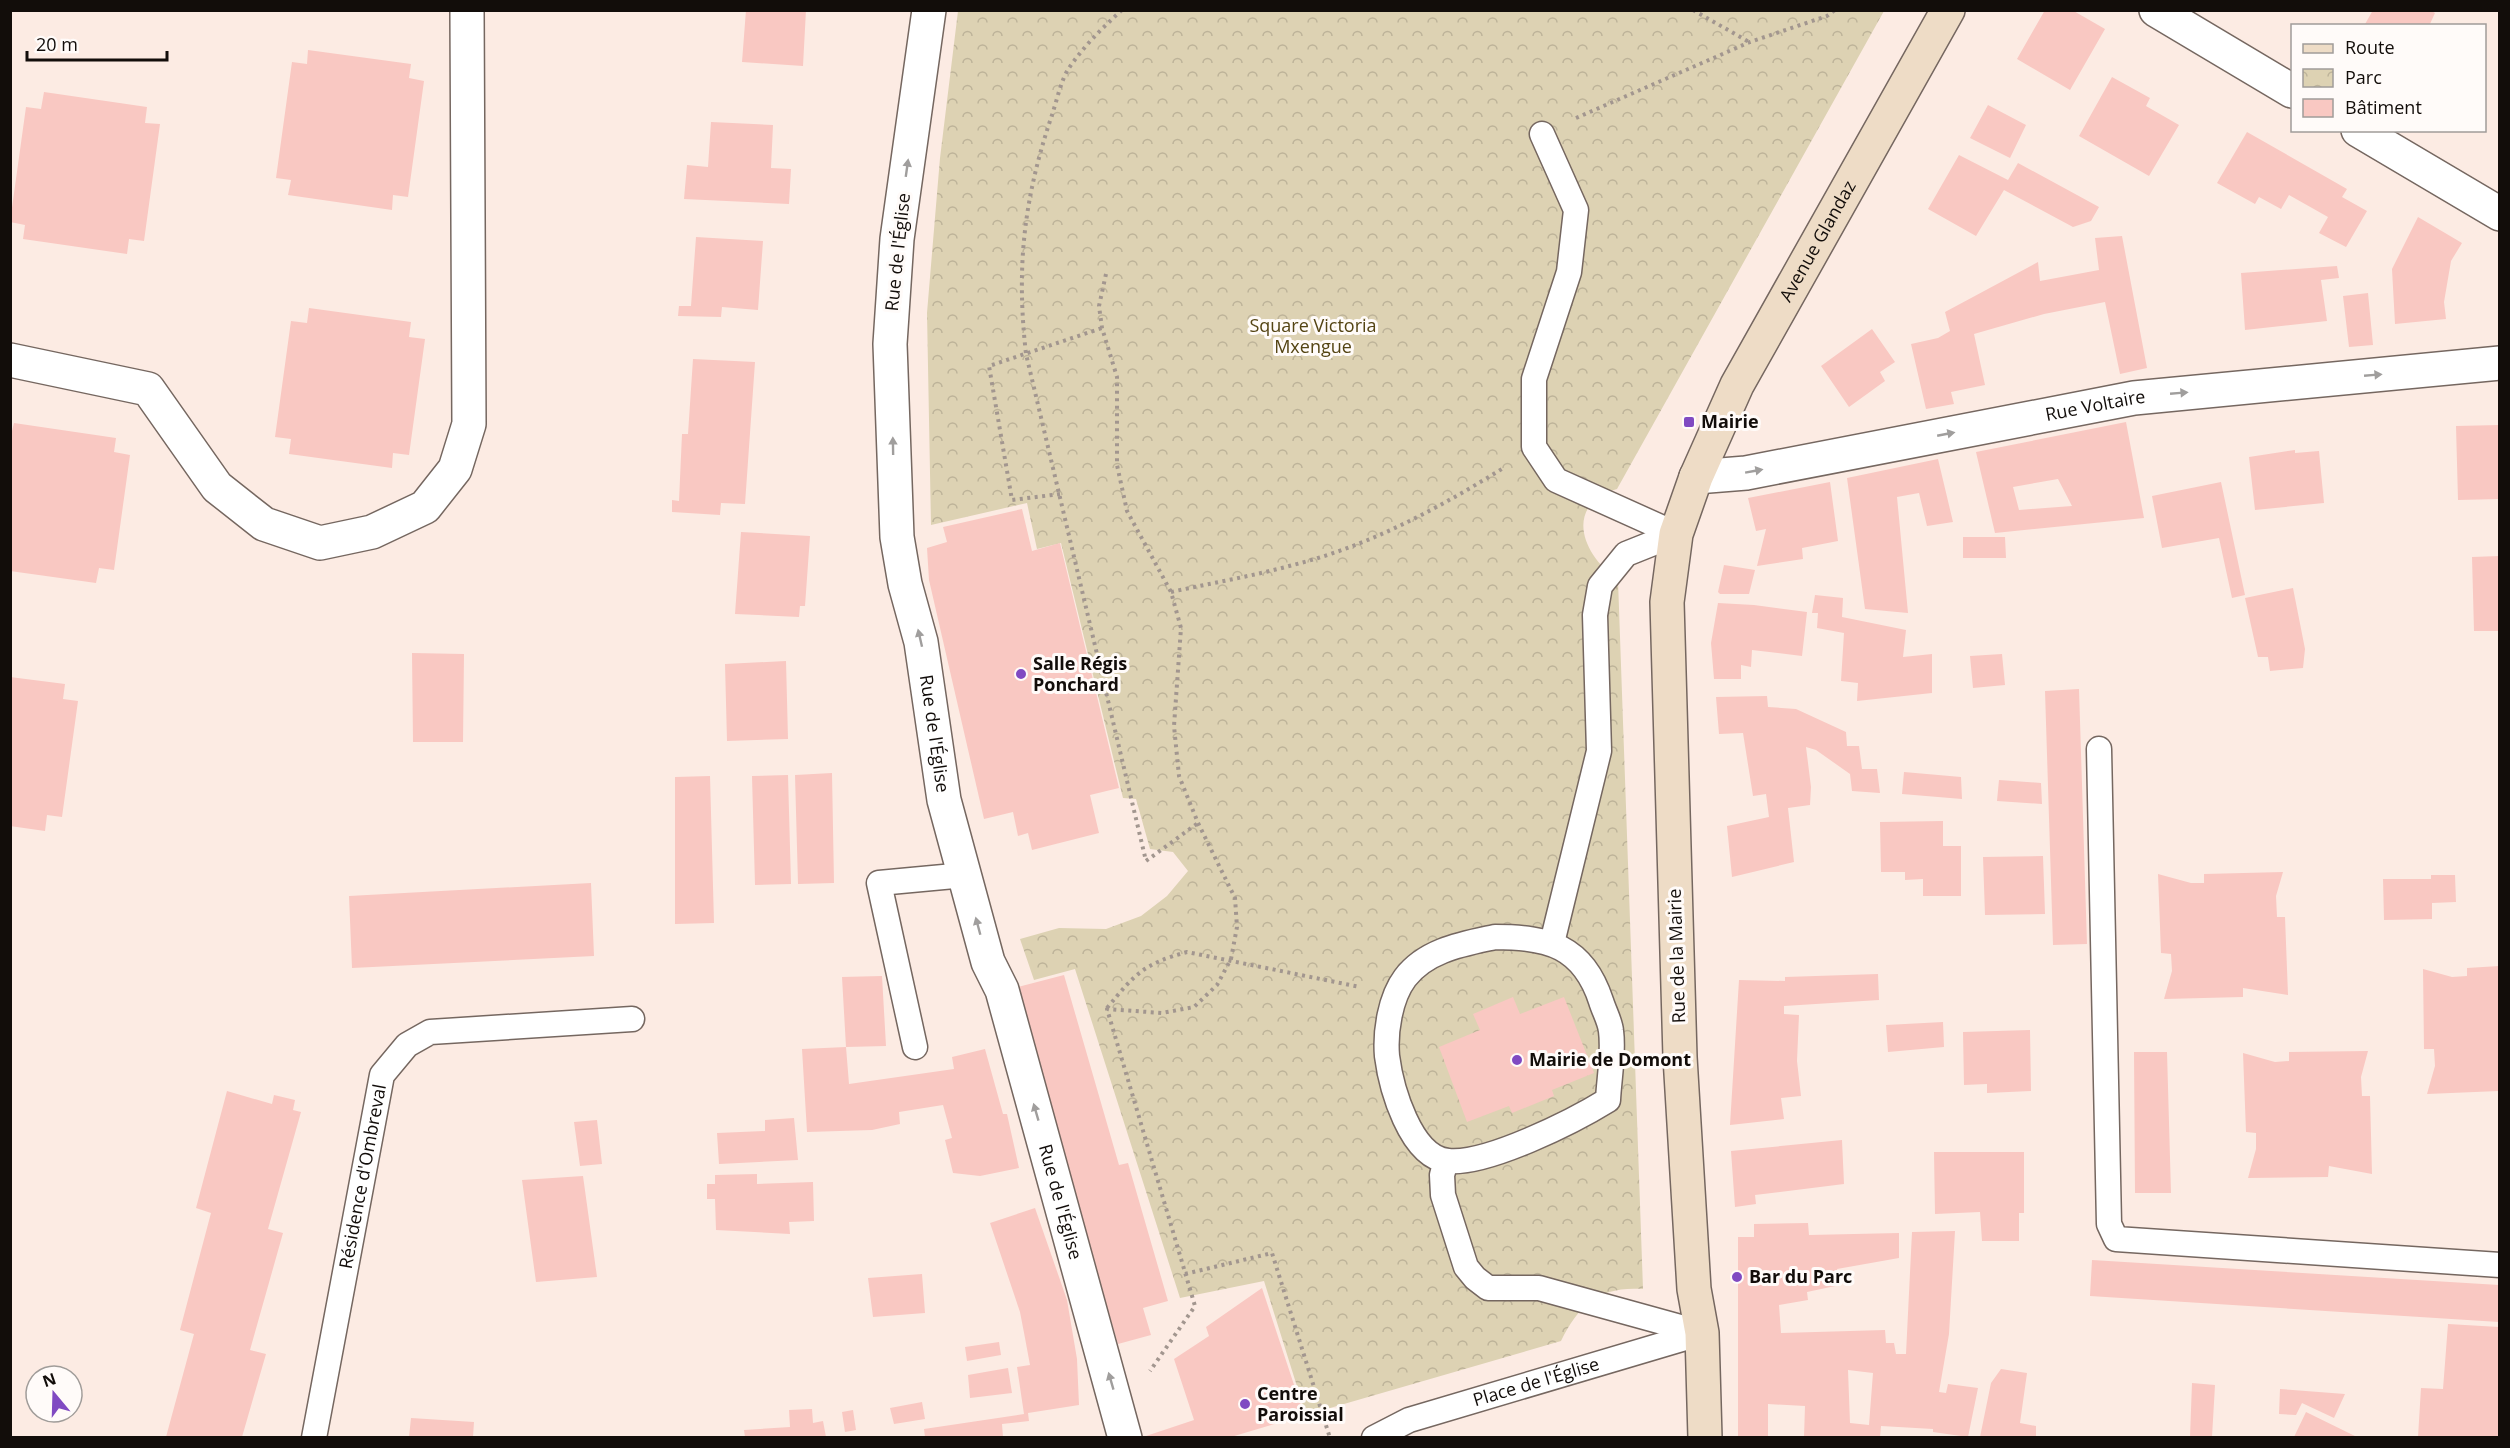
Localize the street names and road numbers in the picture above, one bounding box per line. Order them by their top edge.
street label: Avenue Glandaz [1773,176,1861,306]
street label: Rue de l'Église [879,192,915,312]
street label: Rue Voltaire [2043,384,2146,426]
street label: Rue de l'Église [915,673,956,794]
street label: Rue de la Mairie [1662,888,1690,1024]
street label: Résidence d'Ombreval [333,1082,391,1271]
street label: Rue de l'Église [1034,1141,1088,1262]
street label: Place de l'Église [1470,1351,1602,1411]

